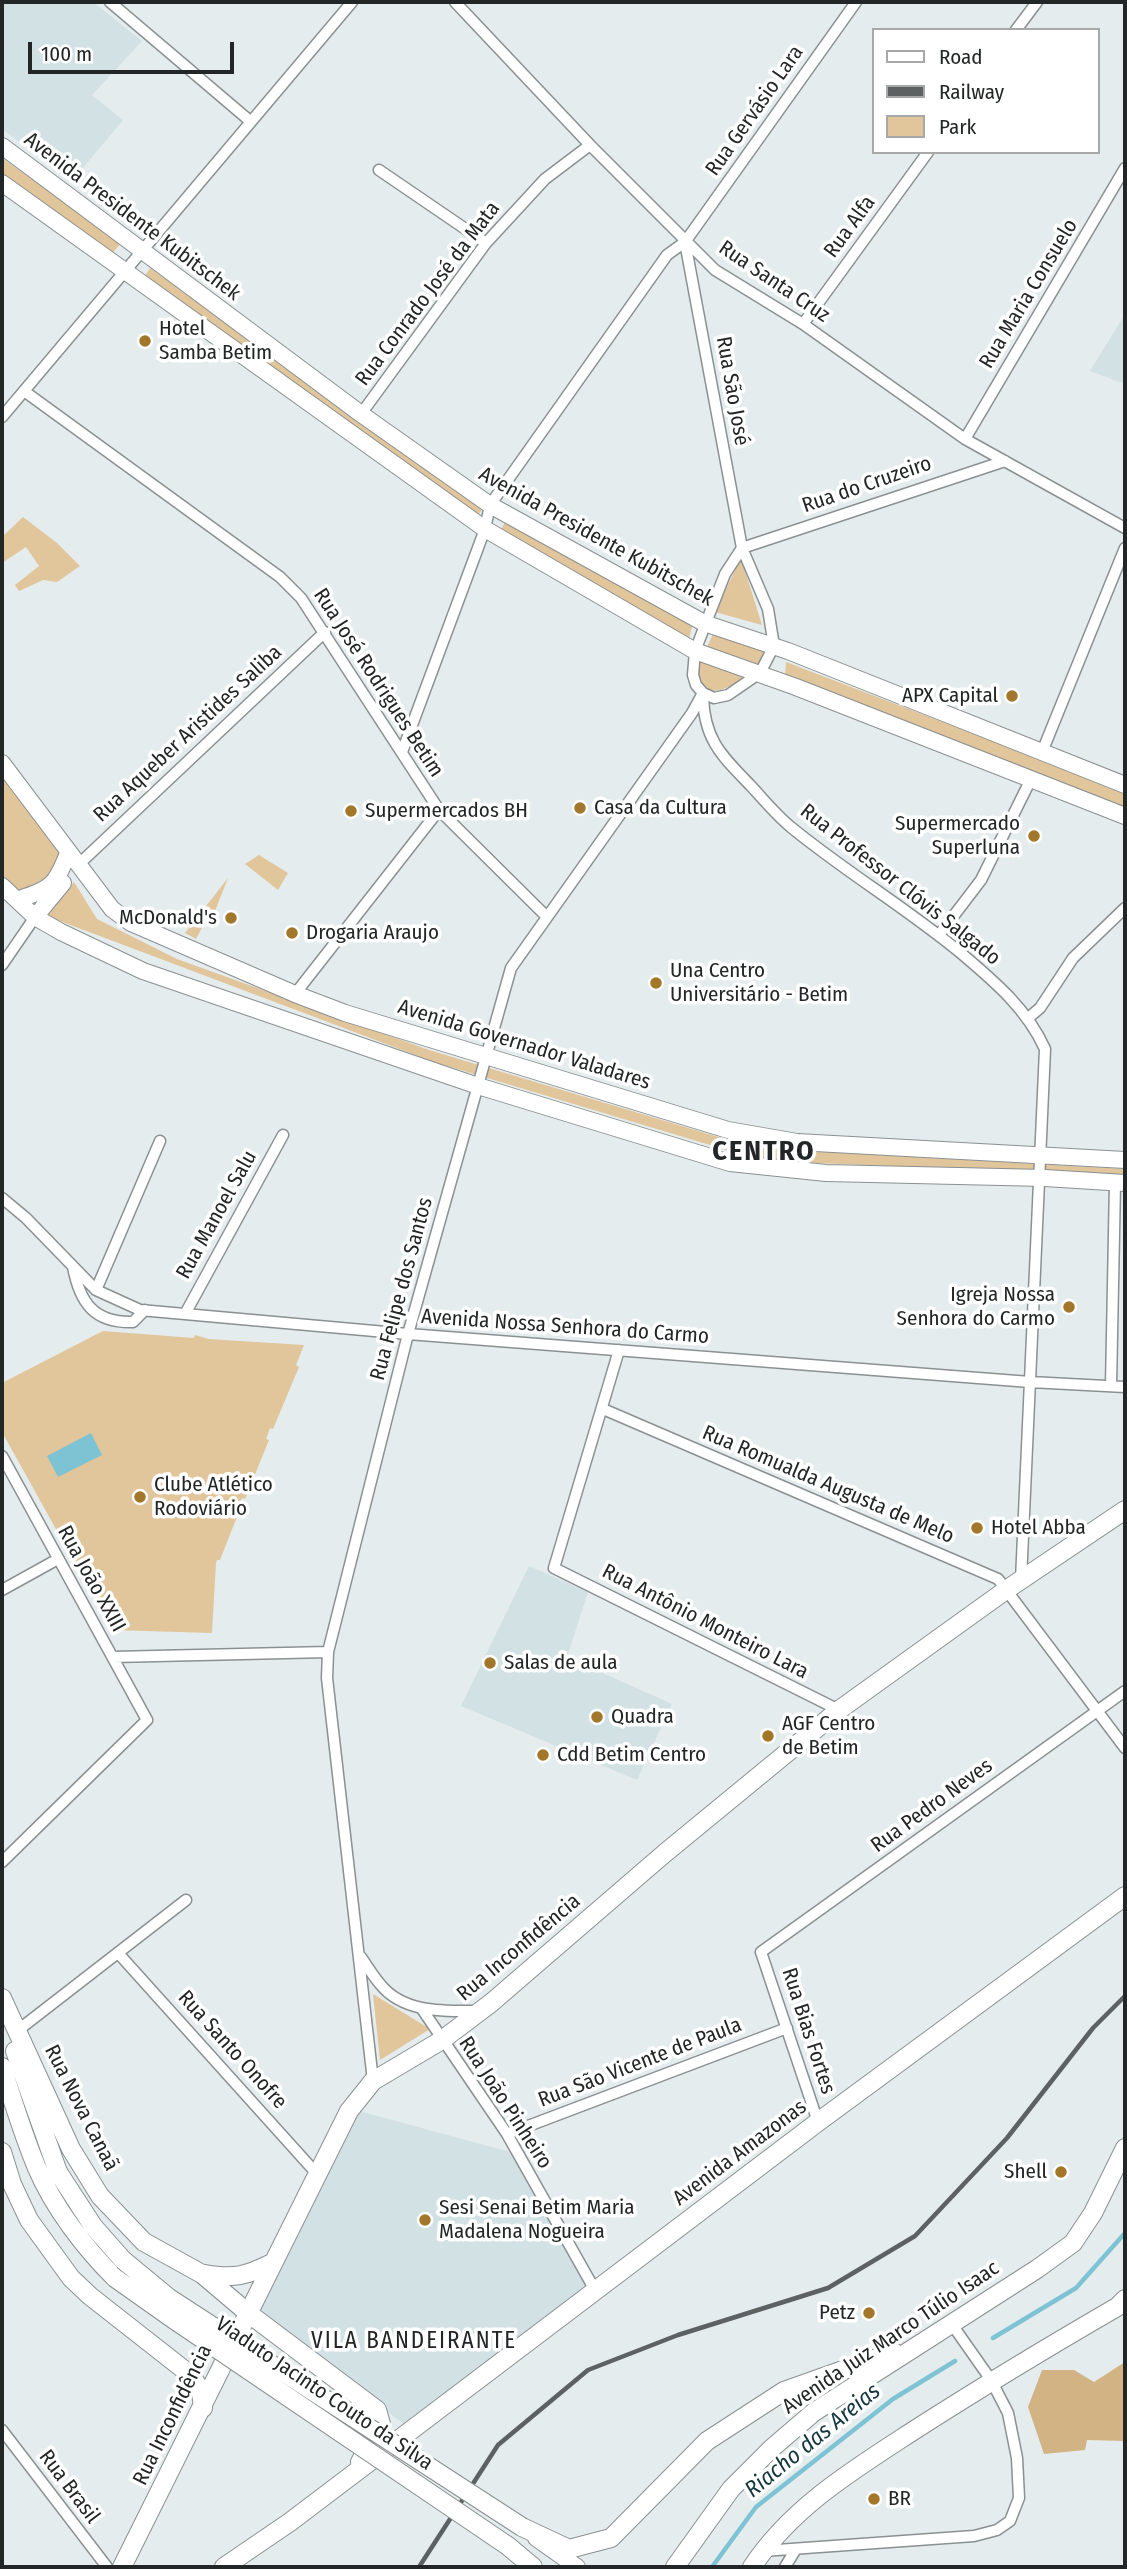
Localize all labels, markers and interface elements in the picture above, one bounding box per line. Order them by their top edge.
scale bar [32,28,238,72]
legend [872,28,1099,154]
text: 100 m [41,41,92,67]
street label: Rua Gervásio Lara [701,41,809,181]
text: Road [939,44,983,70]
text: Railway [939,79,1004,105]
text: Park [939,114,976,140]
street label: Avenida Presidente Kubitschek [19,127,245,307]
street label: Rua Alfa [819,191,881,263]
street label: Rua Conrado José da Mata [351,197,505,391]
street label: Rua Maria Consuelo [974,215,1084,373]
street label: Rua Santa Cruz [714,236,834,328]
place label: Hotel Samba Betim [159,316,272,366]
marker: Hotel Samba Betim [137,333,153,349]
street label: Rua São José [710,334,754,448]
street label: Rua do Cruzeiro [799,451,935,519]
street label: Avenida Presidente Kubitschek [474,462,718,612]
street label: Rua José Rodrigues Betim [308,584,448,782]
street label: Rua Aqueber Aristides Saliba [89,640,287,828]
place label: APX Capital [902,683,998,709]
marker: APX Capital [1004,688,1020,704]
place label: Casa da Cultura [594,795,727,821]
place label: Supermercados BH [365,798,528,824]
street label: Rua Professor Clóvis Salgado [795,799,1005,971]
marker: Casa da Cultura [572,800,588,816]
marker: Supermercados BH [343,803,359,819]
place label: Supermercado Superluna [895,811,1020,861]
marker: Supermercado Superluna [1026,828,1042,844]
place label: McDonald's [119,905,217,931]
marker: McDonald's [223,910,239,926]
place label: Drogaria Araujo [306,920,439,946]
marker: Drogaria Araujo [284,925,300,941]
place label: Una Centro Universitário - Betim [670,958,848,1008]
marker: Una Centro Universitário - Betim [648,975,664,991]
street label: Avenida Governador Valadares [395,995,653,1095]
district label: CENTRO [713,1135,815,1169]
street label: Rua Manoel Salu [171,1146,263,1284]
street label: Rua Felipe dos Santos [365,1195,439,1383]
place label: Igreja Nossa Senhora do Carmo [897,1282,1055,1332]
marker: Igreja Nossa Senhora do Carmo [1061,1299,1077,1315]
street label: Avenida Nossa Senhora do Carmo [420,1304,710,1350]
street label: Rua Romualda Augusta de Melo [698,1420,958,1550]
place label: Clube Atlético Rodoviário [154,1472,273,1522]
marker: Clube Atlético Rodoviário [132,1489,148,1505]
place label: Hotel Abba [991,1515,1086,1541]
marker: Hotel Abba [969,1520,985,1536]
street label: Rua João XXIII [51,1522,131,1636]
street label: Rua Antônio Monteiro Lara [598,1559,812,1685]
place label: Salas de aula [504,1650,618,1676]
marker: Salas de aula [482,1655,498,1671]
place label: Quadra [611,1704,674,1730]
marker: Quadra [589,1709,605,1725]
place label: AGF Centro de Betim [782,1711,875,1761]
marker: AGF Centro de Betim [760,1728,776,1744]
place label: Cdd Betim Centro [557,1742,706,1768]
marker: Cdd Betim Centro [535,1747,551,1763]
street label: Rua Pedro Neves [866,1753,998,1859]
street label: Rua Inconfidência [452,1889,586,2007]
street label: Rua Bias Fortes [776,1965,840,2097]
street label: Rua Santo Onofre [172,1986,292,2114]
street label: Rua São Vicente de Paula [535,2013,745,2113]
street label: Rua João Pinheiro [453,2032,557,2174]
street label: Rua Nova Canaã [38,2041,124,2175]
street label: Avenida Amazonas [668,2095,812,2211]
place label: Shell [1004,2159,1047,2185]
marker: Shell [1053,2164,1069,2180]
place label: Sesi Senai Betim Maria Madalena Nogueira [439,2195,635,2245]
marker: Sesi Senai Betim Maria Madalena Nogueira [417,2212,433,2228]
street label: Avenida Juiz Marco Túlio Isaac [778,2256,1004,2420]
place label: Petz [819,2300,855,2326]
marker: Petz [861,2305,877,2321]
street label: Viaduto Jacinto Couto da Silva [211,2312,437,2476]
district label: VILA BANDEIRANTE [313,2328,515,2356]
street label: Rua Inconfidência [128,2341,218,2489]
water label: Riacho das Areias [740,2378,886,2504]
street label: Rua Brasil [33,2445,105,2529]
place label: BR [888,2486,911,2512]
marker: BR [866,2491,882,2507]

